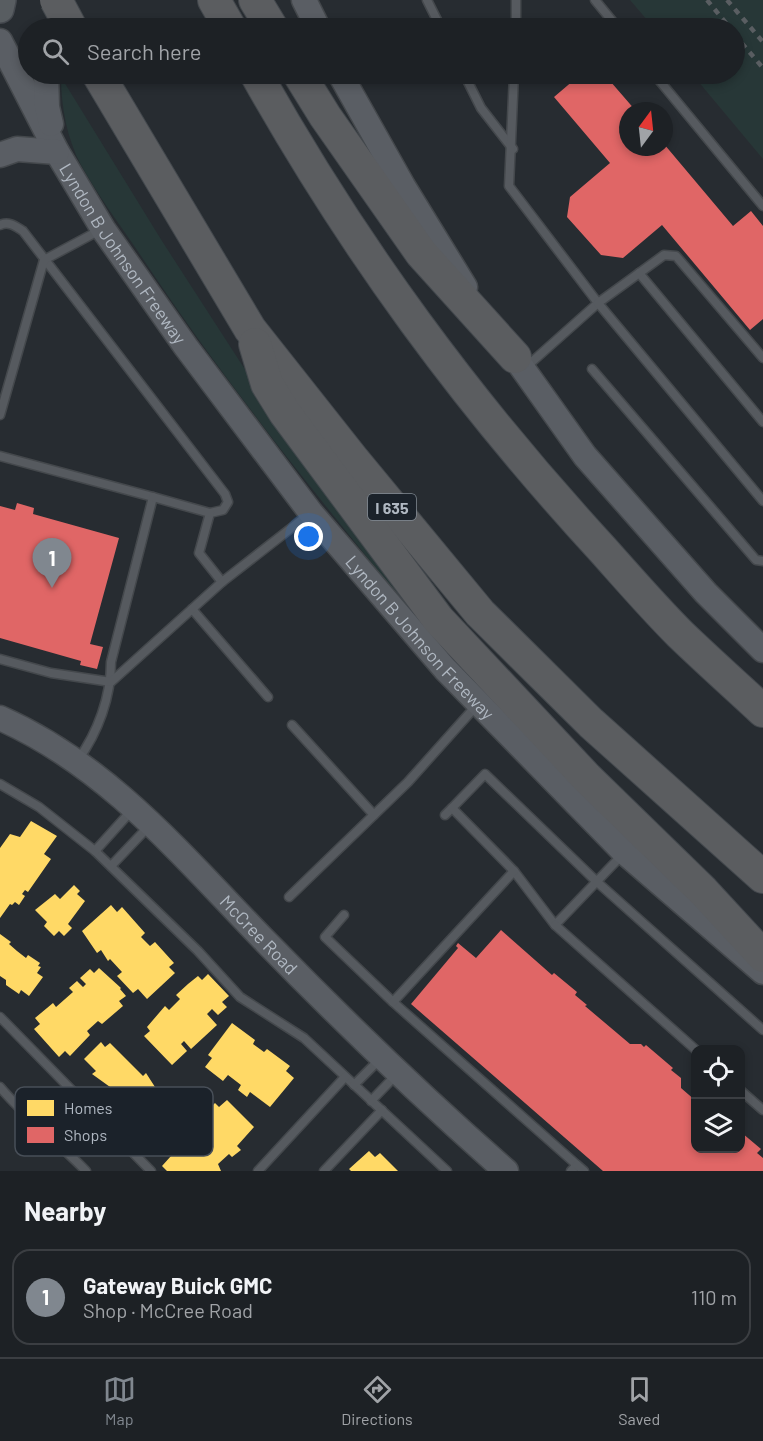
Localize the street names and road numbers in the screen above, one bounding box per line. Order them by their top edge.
street label: Lyndon B Johnson Freeway [55,159,191,348]
road number: I 635 [368,494,416,520]
street label: Lyndon B Johnson Freeway [341,551,499,724]
street label: McCree Road [216,890,303,979]

